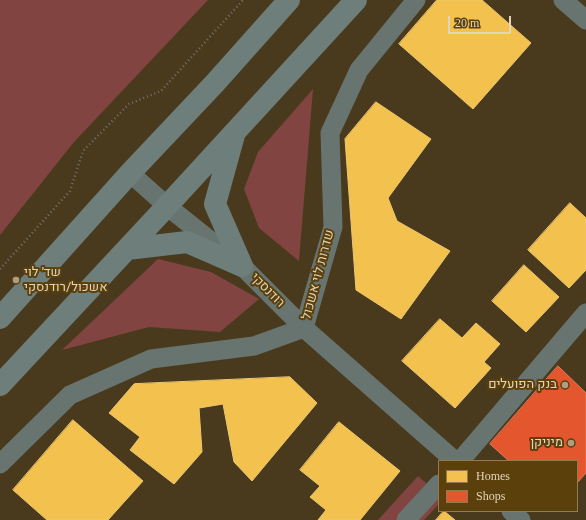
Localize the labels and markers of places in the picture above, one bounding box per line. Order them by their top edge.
place label: שד׳ לוי אשכול/רודנסקי [24,265,108,296]
marker: שד׳ לוי אשכול/רודנסקי [11,275,21,285]
place label: בנק הפועלים [488,377,557,393]
marker: בנק הפועלים [560,380,570,390]
place label: מיניקן [530,435,563,451]
marker: מיניקן [566,438,576,448]

